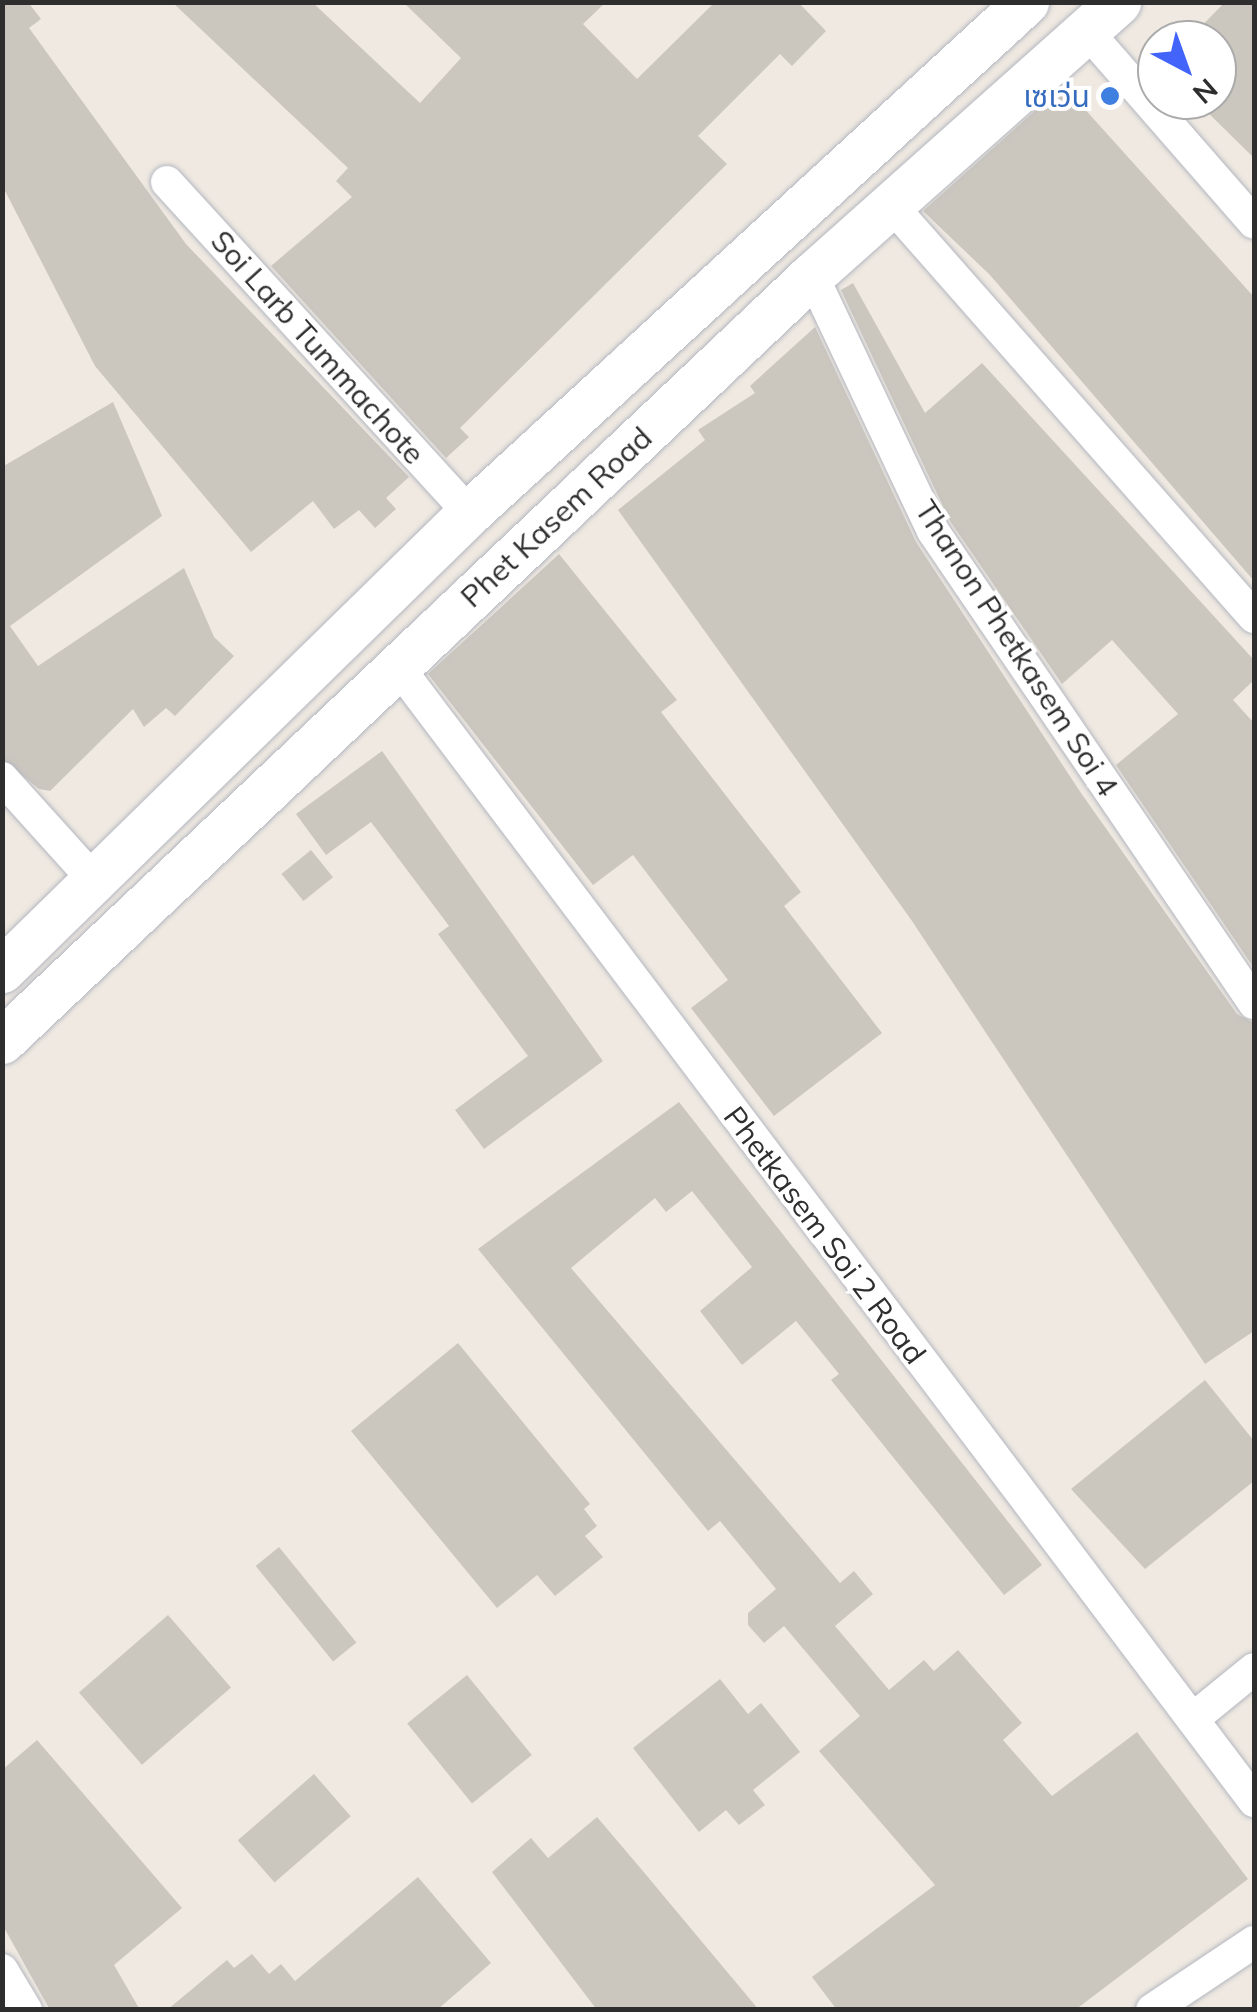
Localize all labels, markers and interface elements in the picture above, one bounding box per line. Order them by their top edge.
north arrow [1137,20,1237,120]
text: N [1186,71,1225,112]
place label: เซเว่น [1023,78,1090,114]
marker: เซเว่น [1099,85,1121,107]
street label: Soi Larb Tummachote [204,223,432,471]
street label: Phet Kasem Road [453,419,659,615]
street label: Thanon Phetkasem Soi 4 [908,493,1126,803]
street label: Phetkasem Soi 2 Road [717,1099,933,1371]

